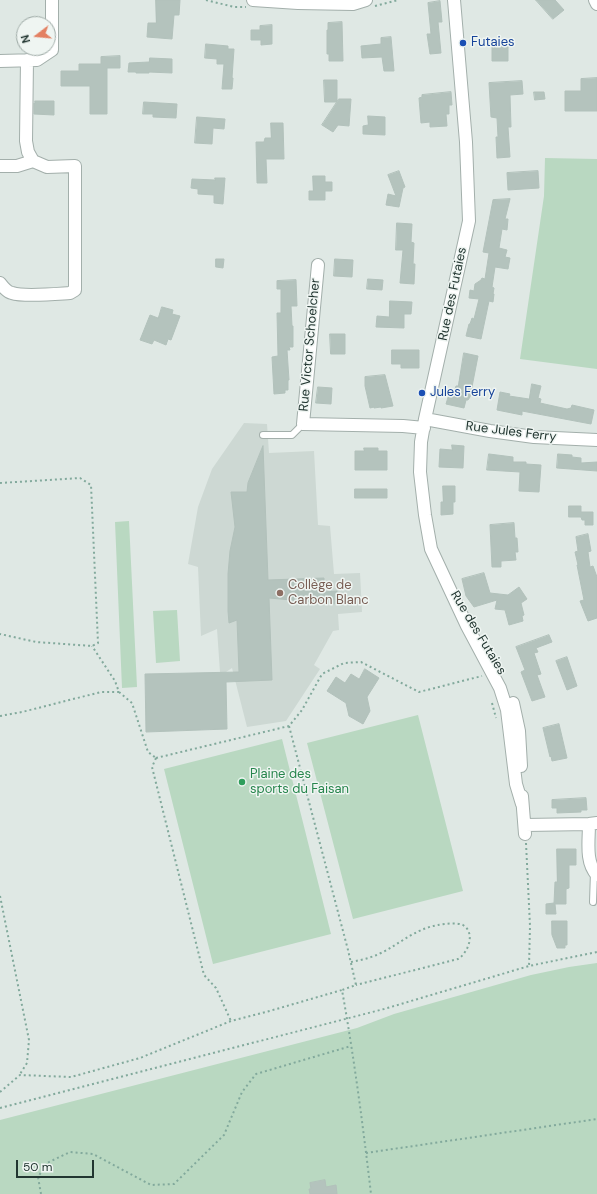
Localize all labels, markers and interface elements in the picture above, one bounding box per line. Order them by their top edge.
north arrow [16,16,56,56]
text: N [18,33,33,45]
place label: Futaies [471,35,515,51]
marker: Futaies [458,38,468,48]
street label: Rue des Futaies [435,246,471,342]
street label: Rue Victor Schoelcher [296,278,324,412]
place label: Jules Ferry [430,385,495,401]
marker: Jules Ferry [417,388,427,398]
street label: Rue Jules Ferry [465,419,557,445]
place label: Collège de Carbon Blanc [288,578,369,609]
marker: Collège de Carbon Blanc [275,588,285,598]
street label: Rue des Futaies [447,588,509,678]
place label: Plaine des sports du Faisan [250,767,349,798]
marker: Plaine des sports du Faisan [237,777,247,787]
scale bar [18,1152,96,1178]
text: 50 m [23,1159,52,1175]

